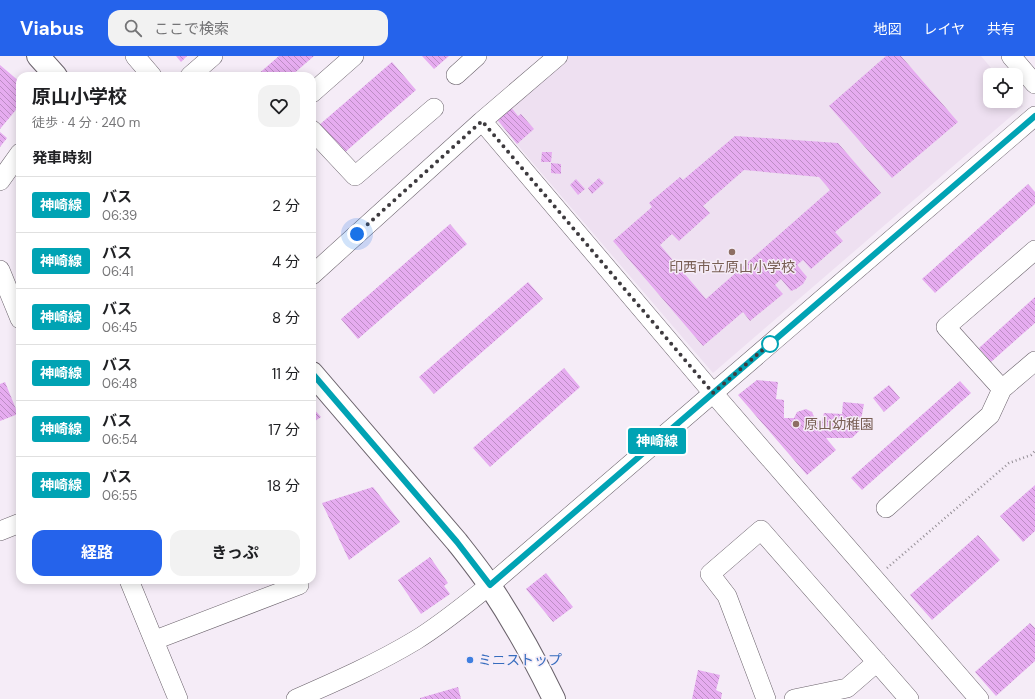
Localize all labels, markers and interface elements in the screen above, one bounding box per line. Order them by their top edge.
search box [108,10,388,46]
text: Viabus [20,16,84,41]
icon: search [122,17,144,39]
text: ここで検索 [154,19,229,39]
text: 地図 [873,20,901,38]
text: レイヤ [923,20,965,38]
text: 共有 [987,20,1015,38]
map controls [983,68,1023,108]
button: locate [983,68,1023,108]
text: 原山小学校 [32,84,127,109]
button: heart [258,85,300,127]
text: 徒歩 · 4 分 · 240 m [32,114,140,131]
text: 発車時刻 [32,148,92,168]
text: バス [102,187,132,207]
text: 神崎線 [40,196,82,214]
text: 2 分 [272,196,300,216]
text: 06:39 [102,207,137,224]
your location [347,224,367,244]
text: バス [102,243,132,263]
marker: 印西市立原山小学校 [727,247,737,257]
text: 神崎線 [40,252,82,270]
text: 4 分 [272,252,300,272]
place label: 印西市立原山小学校 [669,258,795,276]
text: 06:41 [102,263,134,280]
text: バス [102,299,132,319]
text: 神崎線 [40,308,82,326]
text: 8 分 [272,308,300,328]
text: 06:45 [102,319,138,336]
unlabelled marker [761,335,779,353]
text: バス [102,355,132,375]
text: 神崎線 [40,364,82,382]
text: 11 分 [272,364,300,384]
text: 06:48 [102,375,137,392]
text: バス [102,411,132,431]
place label: 原山幼稚園 [804,415,874,433]
marker: 原山幼稚園 [791,419,801,429]
text: 神崎線 [40,420,82,438]
text: 17 分 [268,420,300,440]
line badge: 神崎線 [634,428,680,454]
text: 06:54 [102,431,138,448]
text: 神崎線 [636,432,678,450]
text: バス [102,467,132,487]
text: 神崎線 [40,476,82,494]
text: 18 分 [267,476,300,496]
text: 06:55 [102,487,138,504]
button: 経路 [32,530,162,576]
button: きっぷ [170,530,300,576]
place label: ミニストップ [478,651,562,669]
marker: ミニストップ [465,655,475,665]

